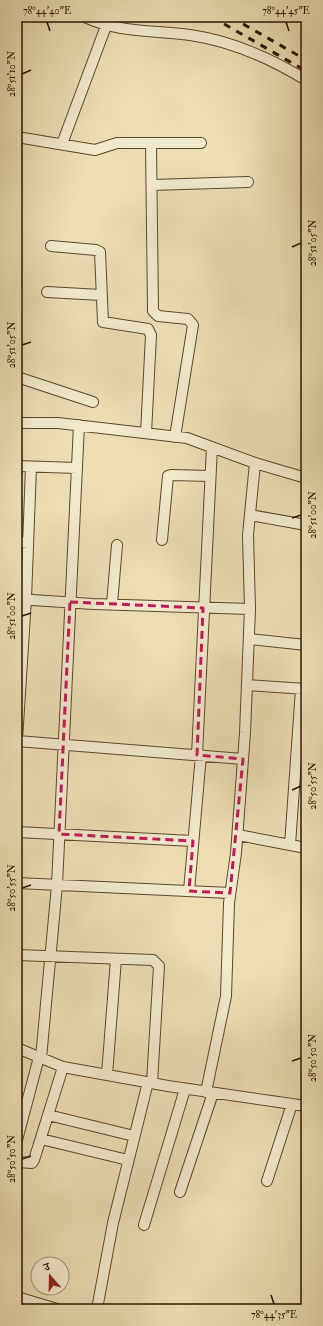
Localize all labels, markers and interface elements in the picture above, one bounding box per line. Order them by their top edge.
text: 78°44'40"E [23,5,71,17]
text: 78°44'45"E [262,5,310,17]
text: 28°51'10"N [6,51,18,97]
text: 28°51'05"N [307,220,319,266]
text: 28°51'05"N [6,322,18,368]
text: 28°51'00"N [307,491,319,539]
text: 28°51'00"N [6,592,18,640]
text: 28°50'55"N [307,762,319,810]
text: 28°50'55"N [6,864,18,912]
text: 28°50'50"N [307,1034,319,1082]
text: 28°50'50"N [6,1135,18,1183]
north arrow [30,1256,70,1296]
text: उ [41,1260,53,1274]
text: 78°44'35"E [251,1309,297,1321]

